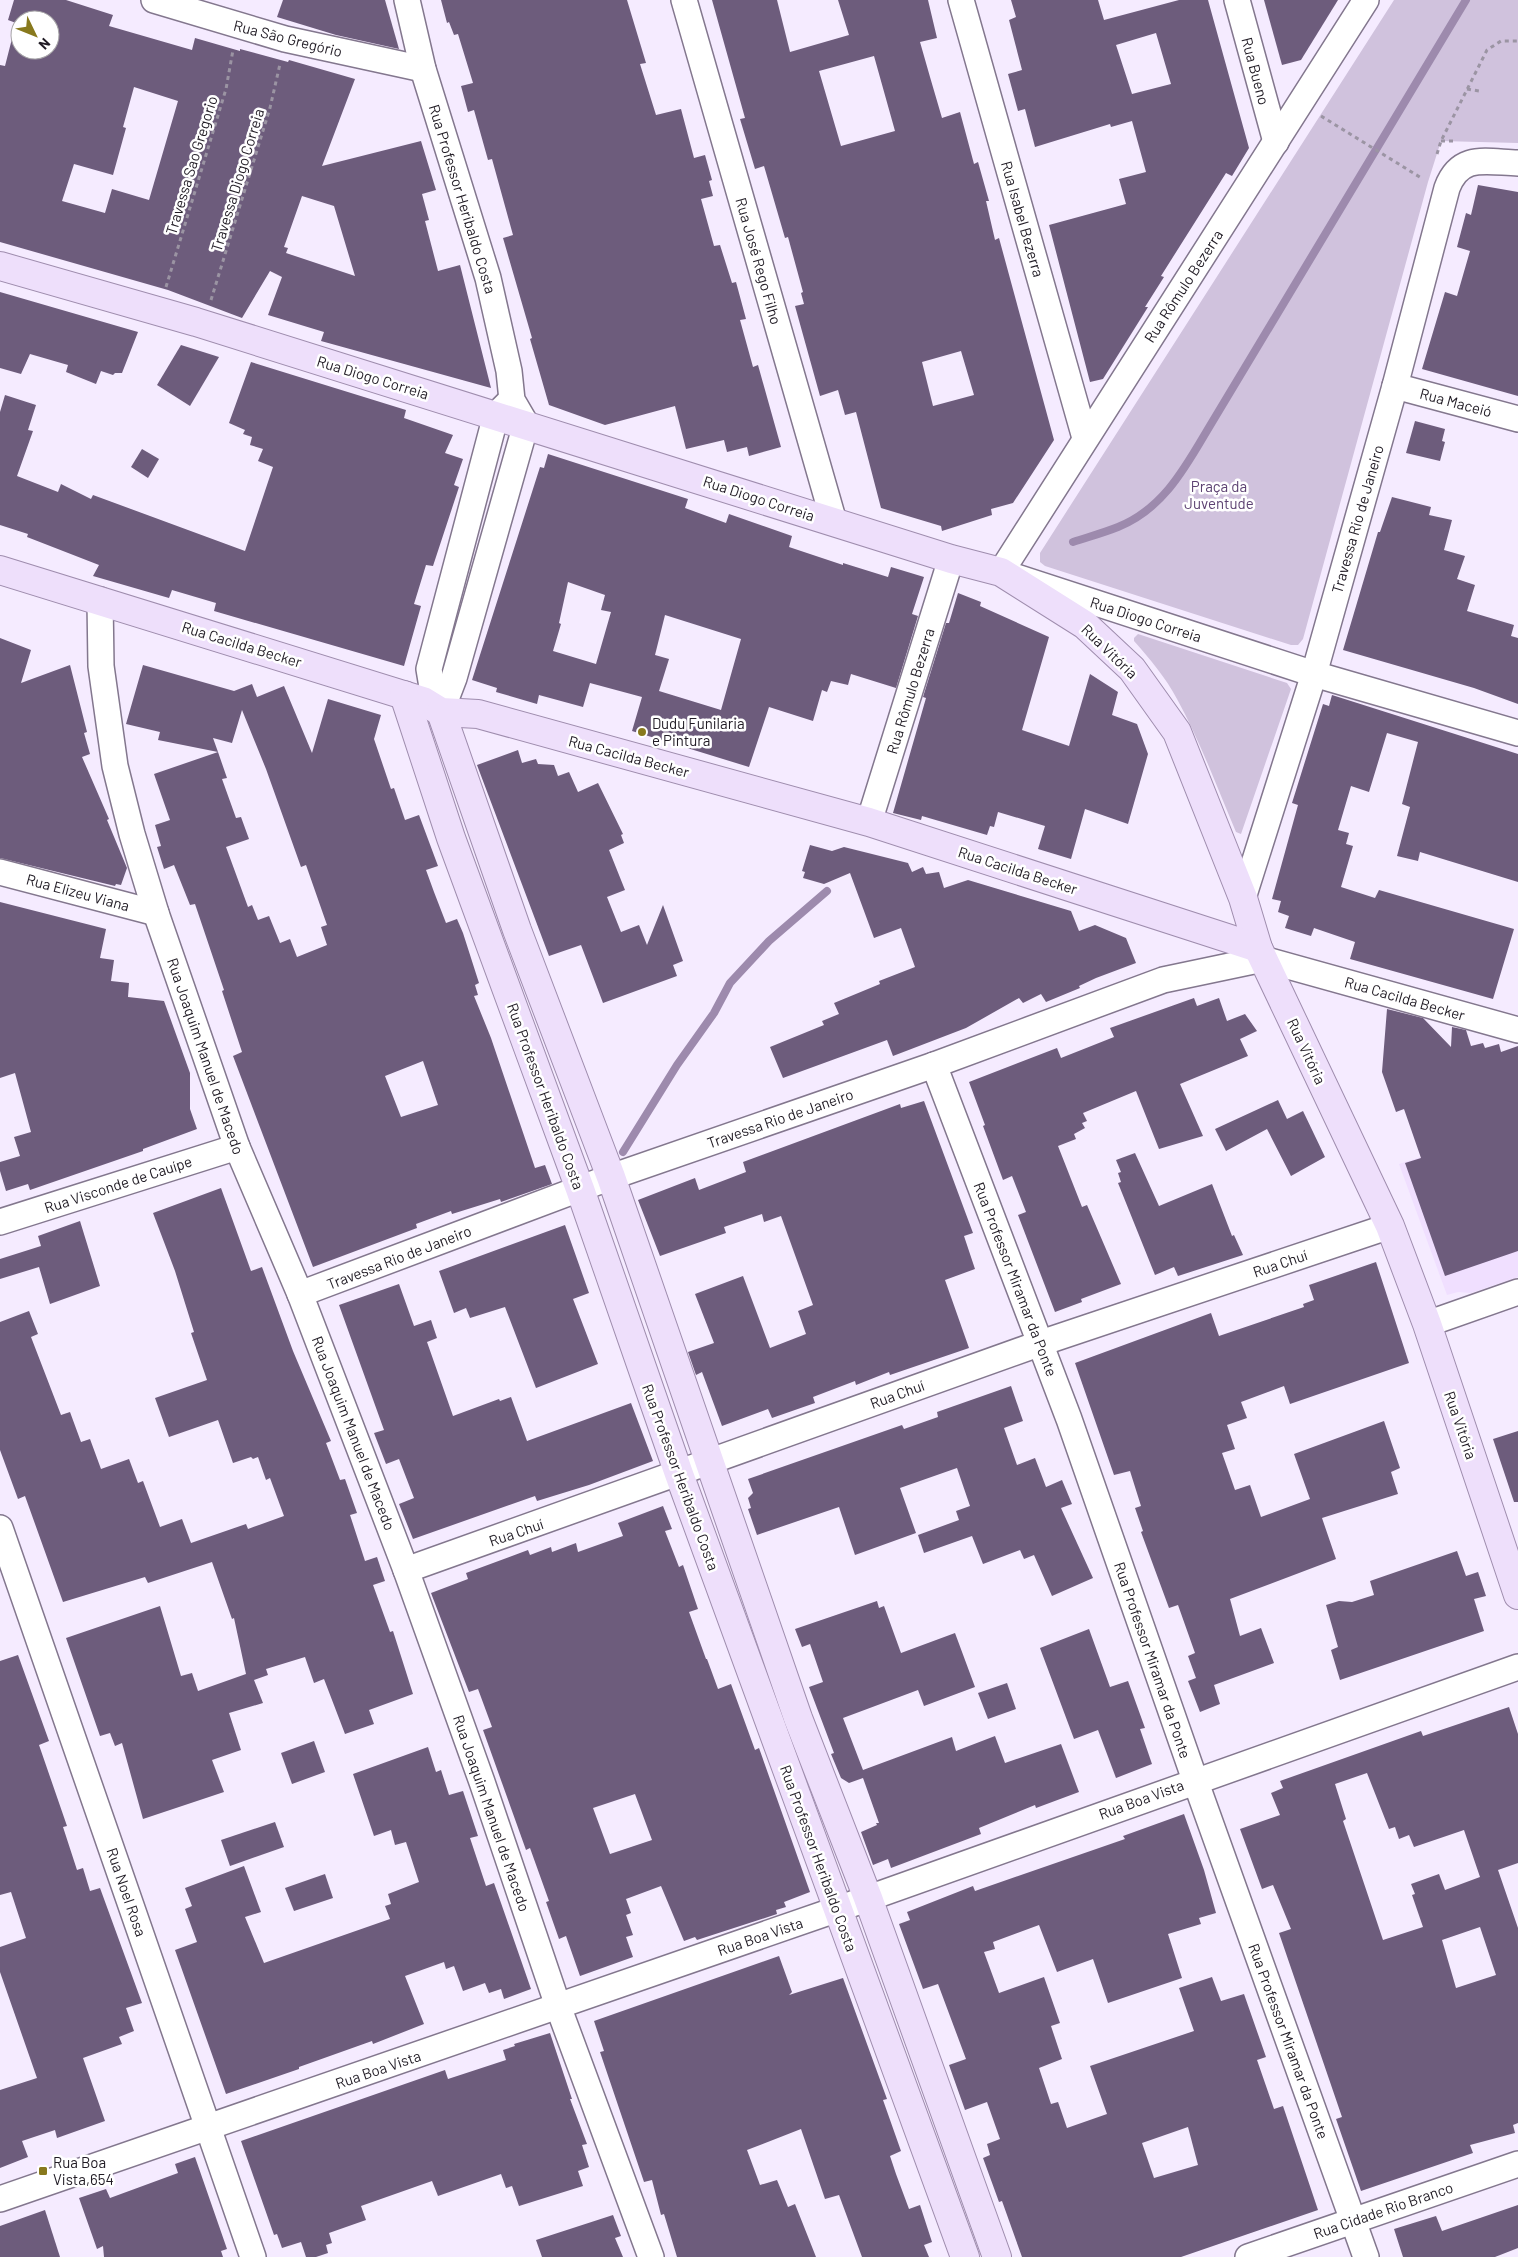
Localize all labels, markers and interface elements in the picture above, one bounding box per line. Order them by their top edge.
north arrow [10,10,60,60]
street label: Rua São Gregório [232,16,344,60]
text: N [35,35,54,53]
street label: Rua Bueno [1238,35,1274,107]
street label: Travessa Sao Gregorio [161,93,221,237]
street label: Rua Professor Heribaldo Costa [426,102,500,296]
street label: Travessa Diogo Correia [207,106,267,254]
street label: Rua Isabel Bezerra [998,159,1048,279]
street label: Rua José Rego Filho [732,195,786,327]
street label: Rua Rômulo Bezerra [1140,226,1226,346]
street label: Rua Diogo Correia [315,351,431,403]
street label: Rua Maceió [1418,384,1494,420]
street label: Travessa Rio de Janeiro [1327,443,1387,595]
street label: Rua Diogo Correia [701,472,817,524]
park label: Praça da Juventude [1184,477,1254,512]
street label: Rua Diogo Correia [1088,593,1204,645]
street label: Rua Cacilda Becker [180,617,305,671]
street label: Rua Vitória [1078,620,1142,682]
street label: Rua Rômulo Bezerra [882,626,938,756]
place label: Dudu Funilaria e Pintura [652,714,745,749]
marker: Dudu Funilaria e Pintura [636,726,648,738]
street label: Rua Cacilda Becker [567,731,692,781]
street label: Rua Cacilda Becker [956,842,1080,898]
street label: Rua Elizeu Viana [24,870,132,914]
street label: Rua Joaquim Manuel de Macedo [164,955,248,1157]
street label: Rua Cacilda Becker [1343,972,1468,1024]
street label: Rua Professor Heribaldo Costa [504,1000,588,1192]
street label: Rua Vitória [1284,1015,1330,1087]
street label: Travessa Rio de Janeiro [705,1085,855,1151]
street label: Rua Visconde de Cauípe [42,1152,194,1216]
street label: Rua Professor Miramar da Ponte [971,1179,1061,1379]
street label: Travessa Rio de Janeiro [324,1221,474,1293]
street label: Rua Chuí [1250,1245,1310,1281]
street label: Rua Joaquim Manuel de Macedo [309,1333,399,1533]
street label: Rua Chuí [867,1376,927,1412]
street label: Rua Professor Heribaldo Costa [639,1381,723,1573]
street label: Rua Vitória [1441,1389,1481,1461]
street label: Rua Chuí [486,1514,546,1550]
street label: Rua Professor Miramar da Ponte [1111,1559,1195,1761]
street label: Rua Joaquim Manuel de Macedo [450,1712,534,1914]
street label: Rua Professor Heribaldo Costa [777,1762,861,1954]
street label: Rua Boa Vista [1096,1775,1186,1823]
street label: Rua Noel Rosa [103,1845,151,1939]
street label: Rua Boa Vista [715,1913,805,1959]
street label: Rua Professor Miramar da Ponte [1245,1941,1333,2141]
street label: Rua Boa Vista [333,2046,423,2092]
place label: Rua Boa Vista,654 [53,2153,114,2188]
marker: Rua Boa Vista,654 [37,2165,49,2177]
street label: Rua Cidade Rio Branco [1311,2178,1455,2242]

